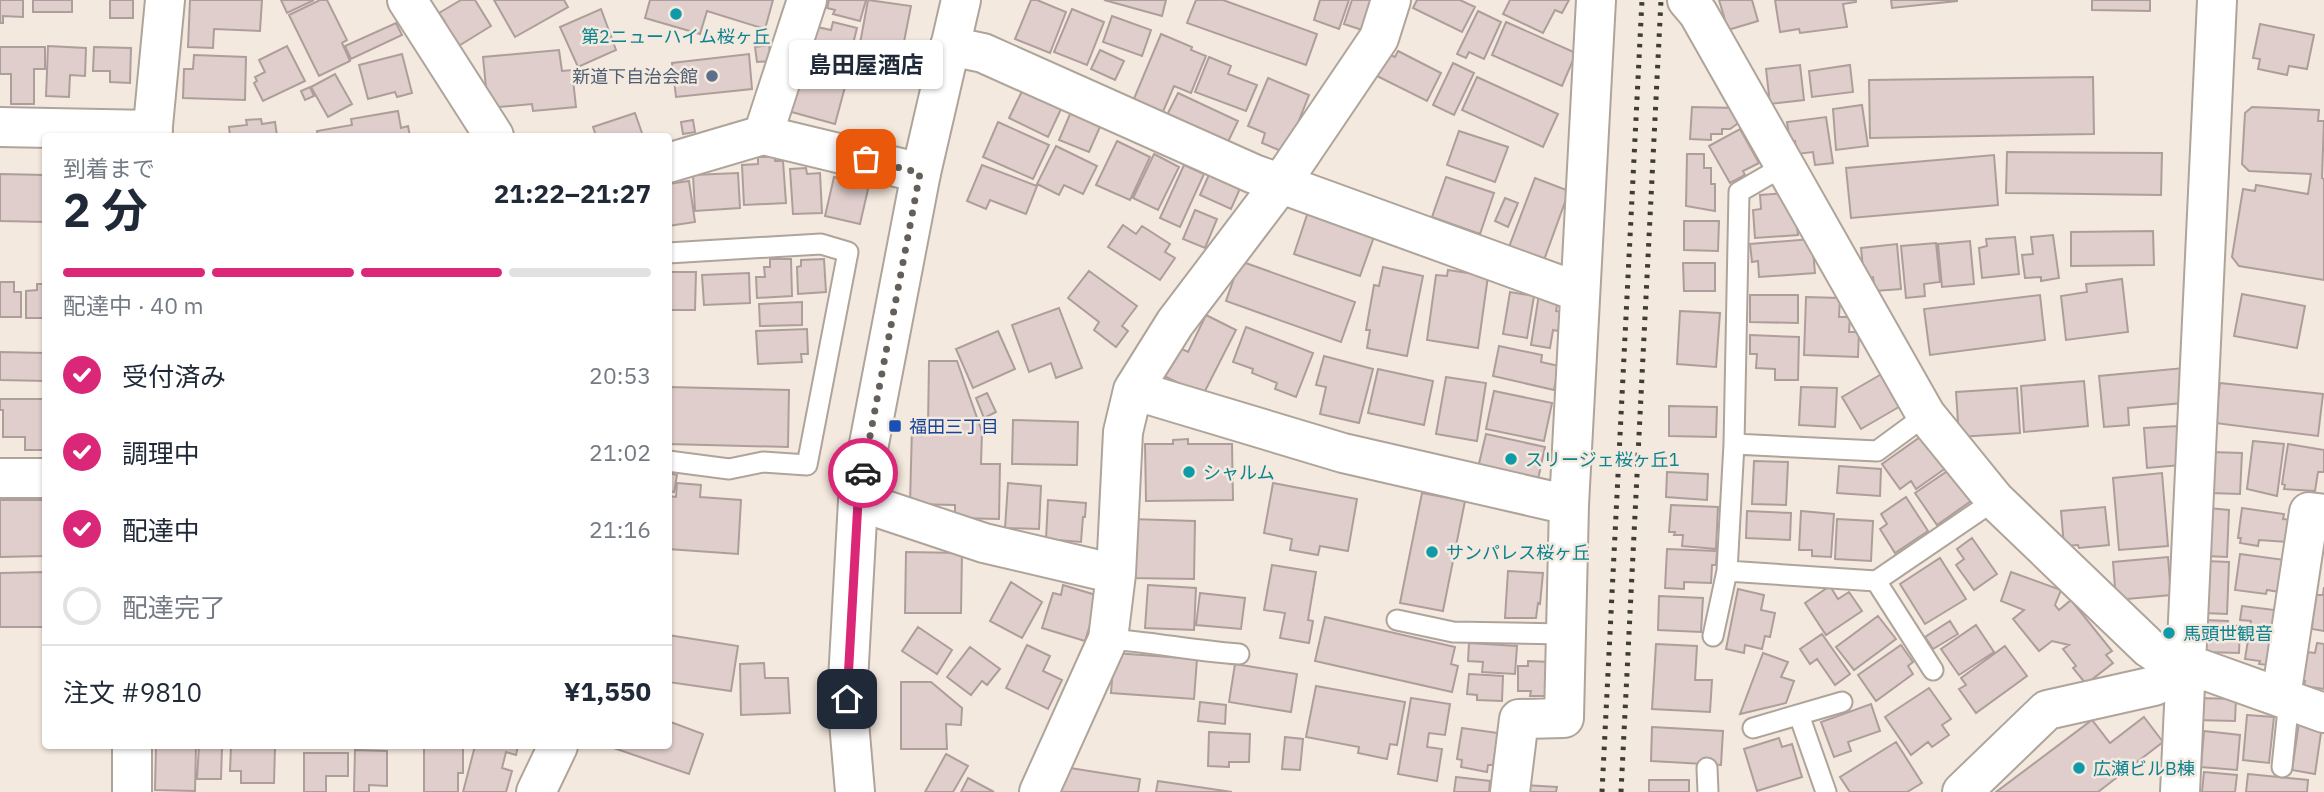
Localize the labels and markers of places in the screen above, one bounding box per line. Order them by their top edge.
marker: 第2ニューハイム桜ヶ丘 [668,6,684,22]
place label: 第2ニューハイム桜ヶ丘 [581,25,771,48]
callout: 島田屋酒店 [789,40,943,89]
place label: 新道下自治会館 [572,65,698,88]
marker: 新道下自治会館 [704,68,720,84]
pin [836,129,896,189]
place label: 福田三丁目 [909,415,999,438]
marker: 福田三丁目 [887,418,903,434]
place label: スリージェ桜ヶ丘1 [1525,448,1679,471]
marker: スリージェ桜ヶ丘1 [1503,451,1519,467]
place label: シャルム [1203,461,1275,484]
marker: シャルム [1181,464,1197,480]
place label: サンパレス桜ヶ丘 [1446,541,1590,564]
marker: サンパレス桜ヶ丘 [1424,544,1440,560]
place label: 馬頭世観音 [2183,622,2273,645]
marker: 馬頭世観音 [2161,625,2177,641]
pin [817,669,877,729]
place label: 広瀬ビルB棟 [2093,757,2195,780]
marker: 広瀬ビルB棟 [2071,760,2087,776]

